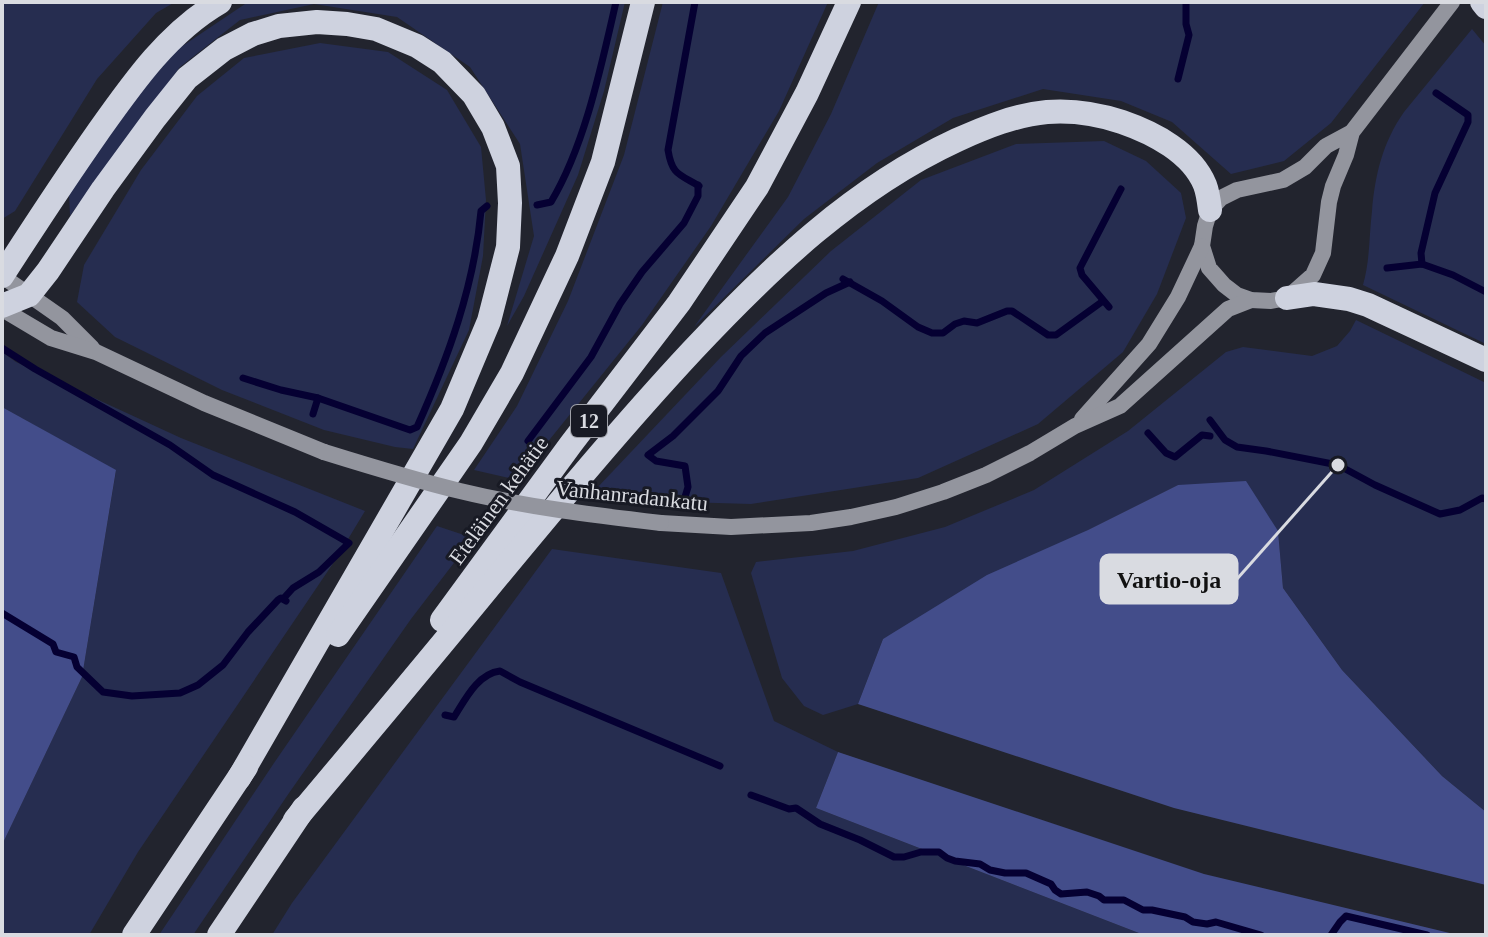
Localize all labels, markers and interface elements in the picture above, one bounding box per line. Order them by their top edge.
road number: 12 [571,405,607,437]
street label: Eteläinen kehätie [444,431,553,569]
street label: Vanhanradankatu [555,475,709,516]
callout: Vartio-oja [1101,555,1237,603]
text: Vartio-oja [1117,567,1221,593]

